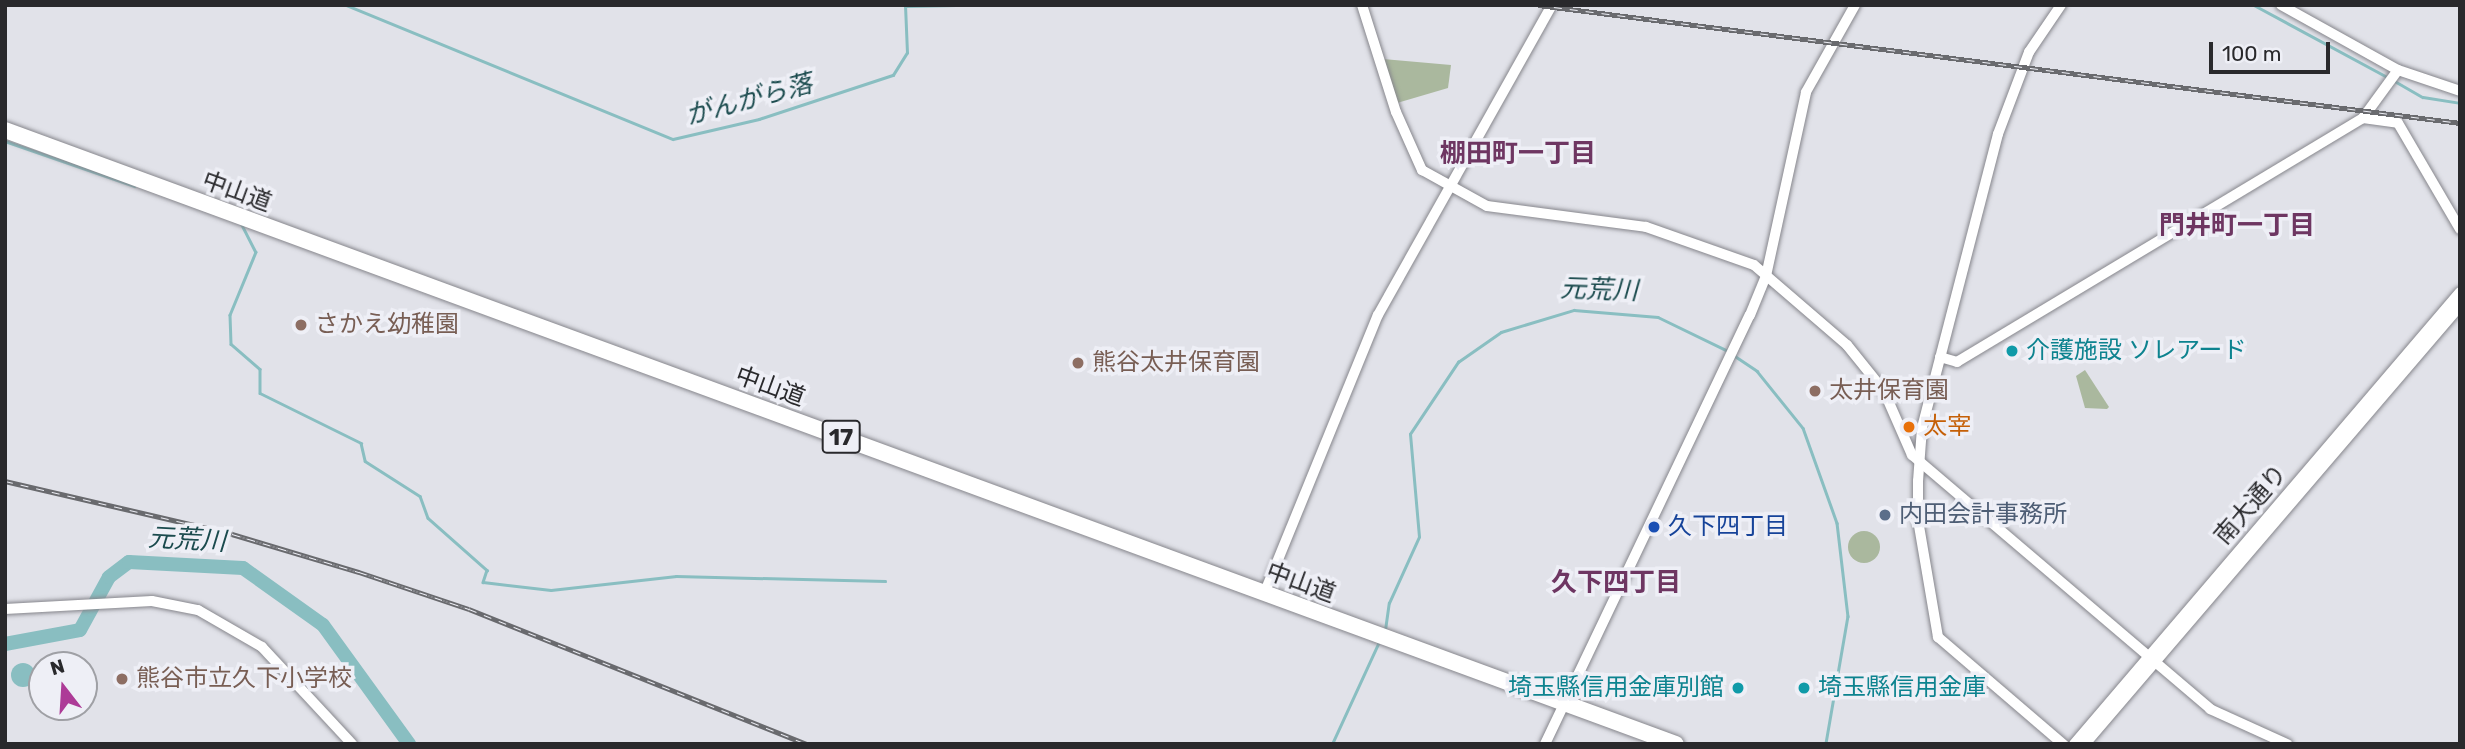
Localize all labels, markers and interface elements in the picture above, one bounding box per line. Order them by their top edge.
scale bar [2213,28,2334,72]
text: 100 m [2222,41,2281,66]
water label: がんがら落 [682,68,816,132]
district label: 棚田町一丁目 [1440,138,1596,170]
street label: 中山道 [198,166,276,218]
district label: 門井町一丁目 [2159,210,2315,242]
water label: 元荒川 [1559,273,1639,307]
place label: さかえ幼稚園 [315,311,459,339]
marker: さかえ幼稚園 [293,317,309,333]
place label: 介護施設 ソレアード [2026,337,2246,365]
marker: 介護施設 ソレアード [2004,343,2020,359]
place label: 熊谷太井保育園 [1092,349,1260,377]
marker: 熊谷太井保育園 [1070,355,1086,371]
street label: 中山道 [731,361,809,413]
place label: 太井保育園 [1829,377,1949,405]
marker: 太井保育園 [1807,383,1823,399]
place label: 太宰 [1923,413,1971,441]
road number: 17 [820,418,862,457]
marker: 太宰 [1901,419,1917,435]
street label: 南大通り [2209,459,2293,551]
place label: 内田会計事務所 [1899,501,2067,529]
marker: 内田会計事務所 [1877,507,1893,523]
place label: 久下四丁目 [1668,513,1788,541]
marker: 久下四丁目 [1646,519,1662,535]
water label: 元荒川 [147,522,227,558]
street label: 中山道 [1262,557,1340,609]
district label: 久下四丁目 [1551,567,1681,599]
north arrow [28,651,98,721]
text: N [47,654,67,680]
place label: 熊谷市立久下小学校 [136,665,352,693]
marker: 熊谷市立久下小学校 [114,671,130,687]
place label: 埼玉縣信用金庫別館 [1508,674,1724,702]
place label: 埼玉縣信用金庫 [1818,674,1986,702]
marker: 埼玉縣信用金庫別館 [1730,680,1746,696]
marker: 埼玉縣信用金庫 [1796,680,1812,696]

